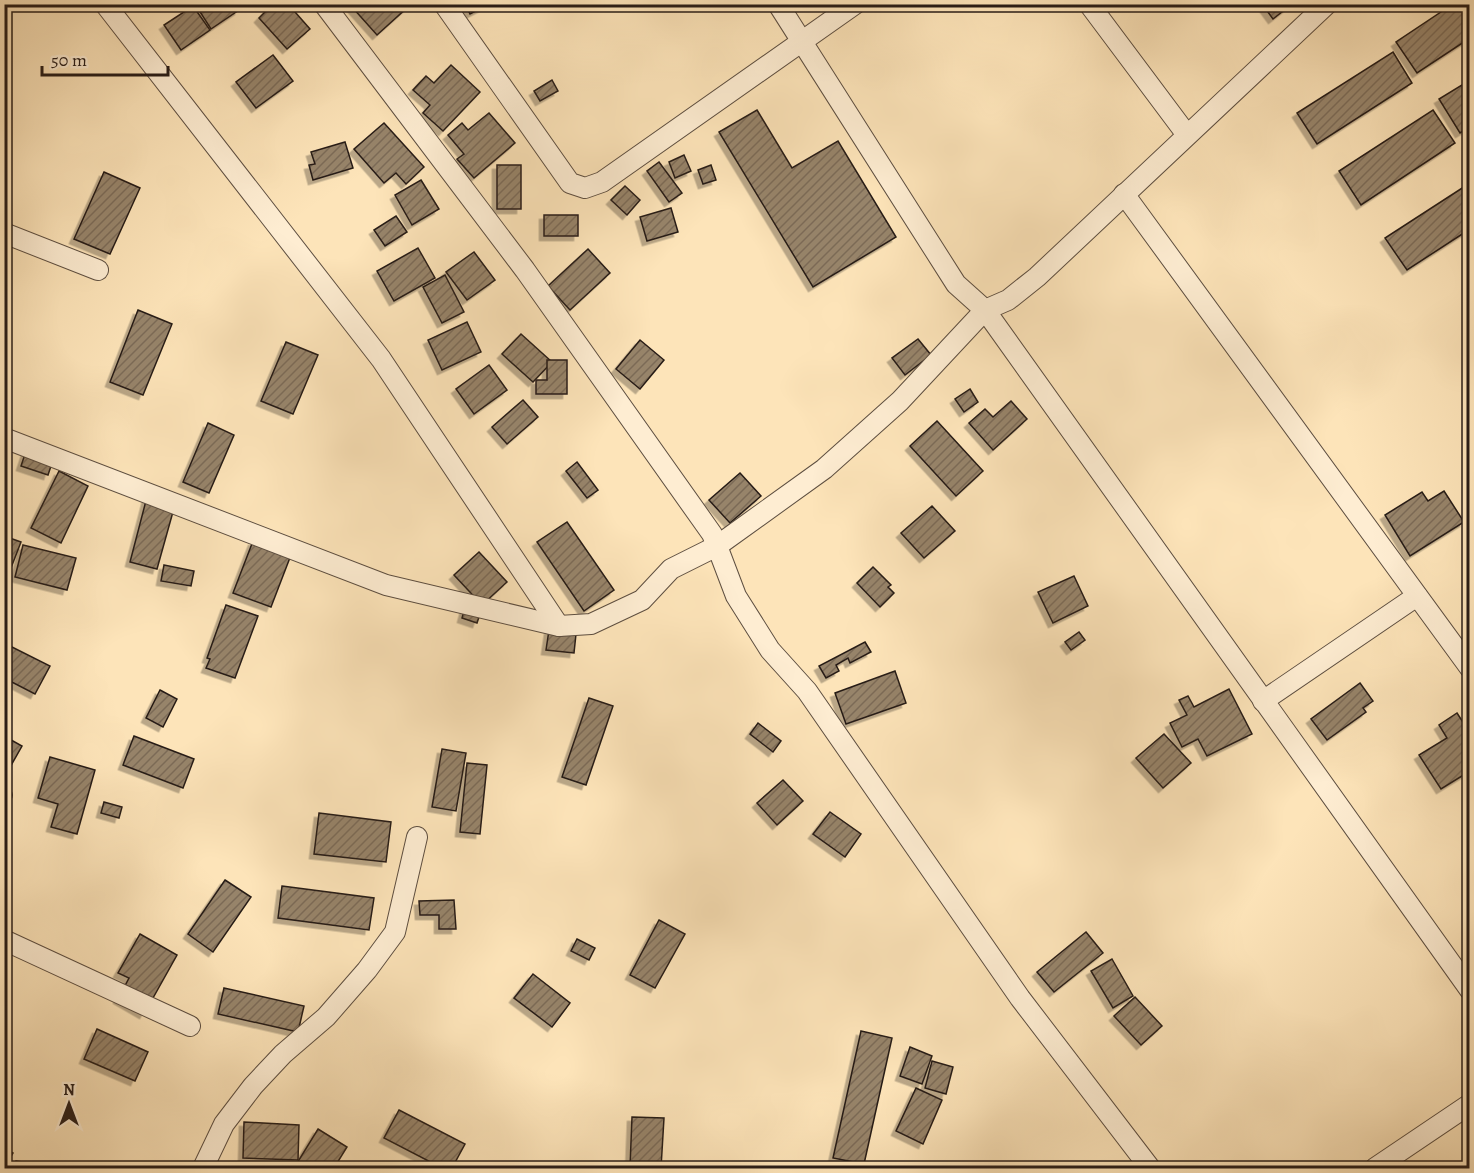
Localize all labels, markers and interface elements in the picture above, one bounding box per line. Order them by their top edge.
scale bar [42,39,168,77]
text: 50 m [51,48,87,72]
north arrow [39,1074,99,1134]
text: N [63,1079,75,1101]

